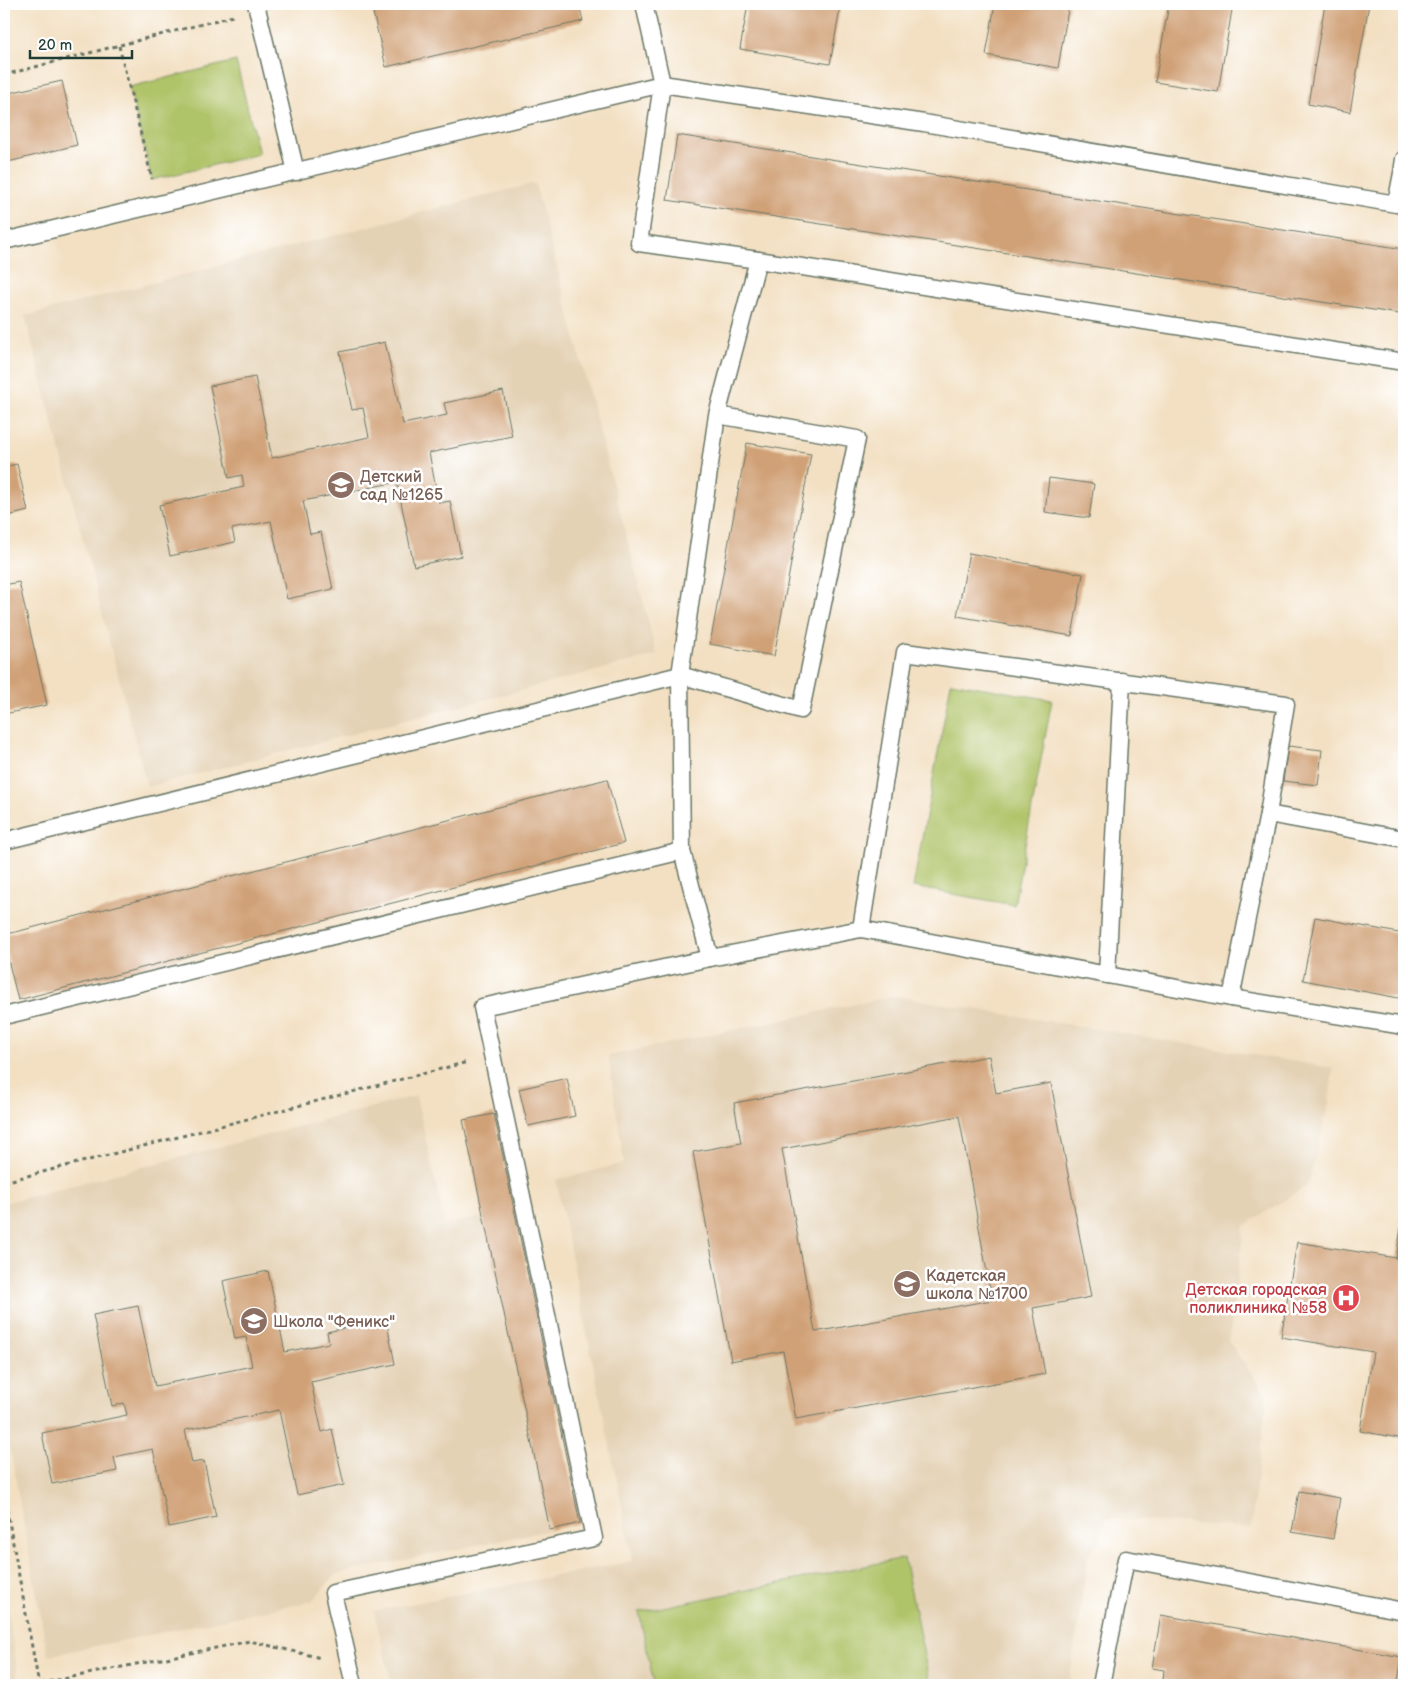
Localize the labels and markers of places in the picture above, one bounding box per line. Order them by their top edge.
place label: Детский сад №1265 [360,468,443,505]
school or university icon: Детский сад №1265 [326,470,356,500]
place label: Кадетская школа №1700 [926,1267,1028,1304]
school or university icon: Кадетская школа №1700 [892,1269,922,1299]
place label: Детская городская поликлиника №58 [1186,1281,1327,1318]
hospital icon: Детская городская поликлиника №58 [1331,1283,1361,1313]
school or university icon: Школа "Феникс" [239,1306,269,1336]
place label: Школа "Феникс" [273,1313,395,1332]

